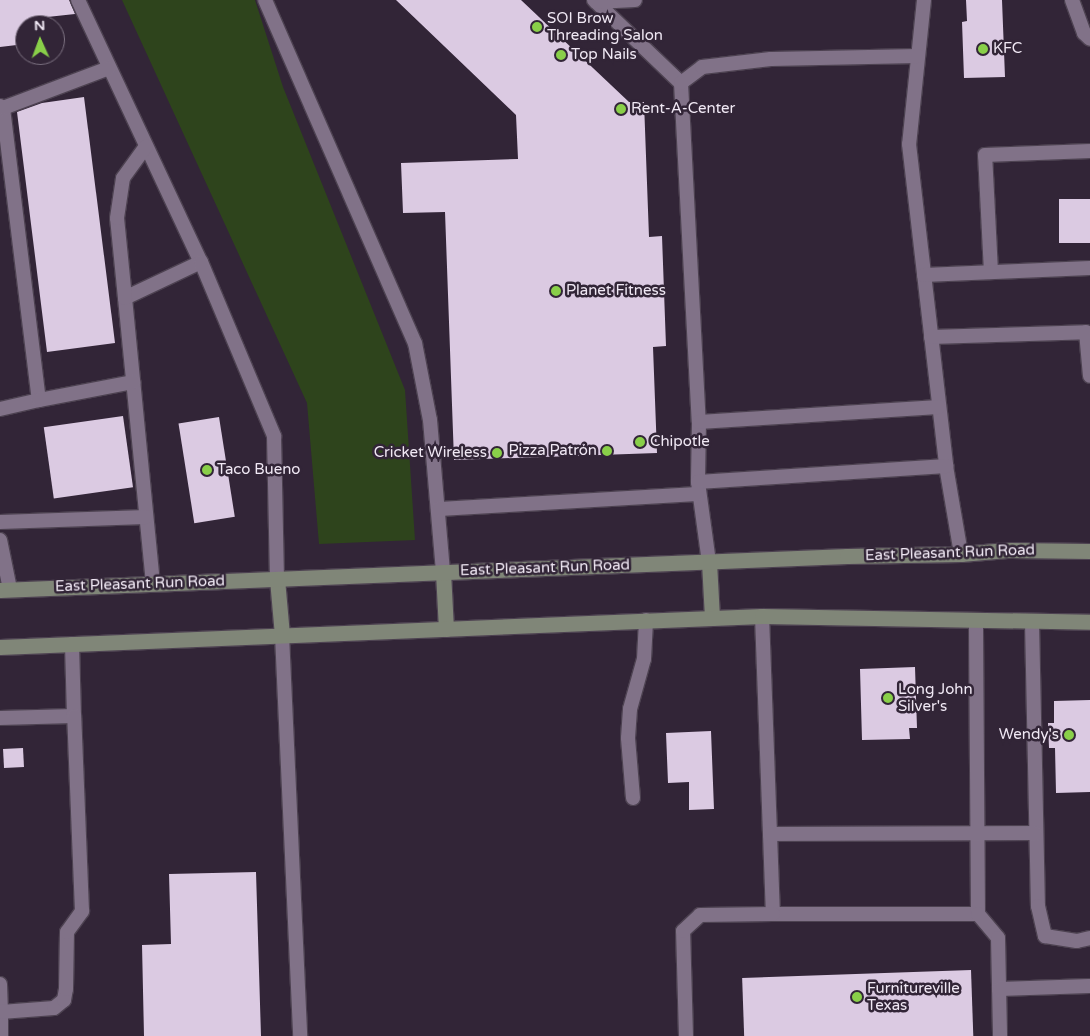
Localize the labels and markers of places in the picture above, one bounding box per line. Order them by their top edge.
place label: SOI Brow Threading Salon [547,9,663,44]
marker: SOI Brow Threading Salon [531,21,543,33]
place label: KFC [993,40,1022,58]
marker: KFC [977,43,989,55]
place label: Top Nails [571,46,637,64]
marker: Top Nails [555,49,567,61]
place label: Rent-A-Center [631,100,735,118]
marker: Rent-A-Center [615,103,627,115]
place label: Planet Fitness [566,282,666,300]
marker: Planet Fitness [550,285,562,297]
place label: Chipotle [650,433,710,451]
marker: Chipotle [634,436,646,448]
place label: Pizza Patrón [509,442,597,460]
place label: Cricket Wireless [374,444,487,462]
marker: Pizza Patrón [601,445,613,457]
marker: Cricket Wireless [491,447,503,459]
place label: Taco Bueno [217,461,300,479]
marker: Taco Bueno [201,464,213,476]
place label: Long John Silver's [898,680,973,715]
marker: Long John Silver's [882,692,894,704]
place label: Wendy's [999,726,1059,744]
marker: Wendy's [1063,729,1075,741]
place label: Furnitureville Texas [867,979,960,1014]
marker: Furnitureville Texas [851,991,863,1003]

